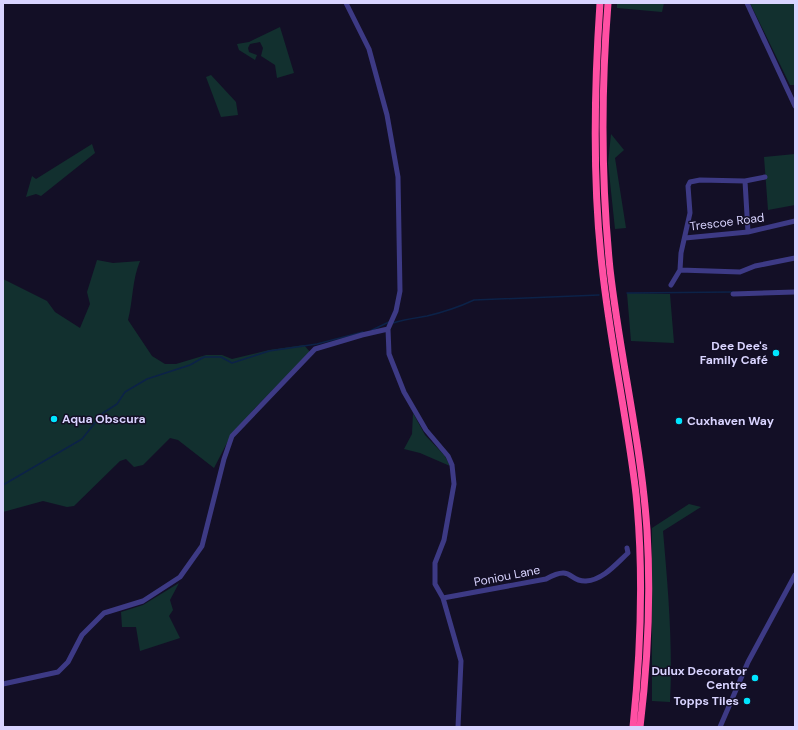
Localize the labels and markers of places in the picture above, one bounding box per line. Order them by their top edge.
place label: Dee Dee's Family Café [700,338,768,368]
marker: Dee Dee's Family Café [771,348,781,358]
place label: Aqua Obscura [62,411,146,427]
place label: Cuxhaven Way [687,413,775,429]
marker: Aqua Obscura [49,414,59,424]
marker: Cuxhaven Way [674,416,684,426]
place label: Dulux Decorator Centre [651,663,747,693]
marker: Dulux Decorator Centre [750,673,760,683]
place label: Topps Tiles [673,693,739,709]
marker: Topps Tiles [742,696,752,706]

